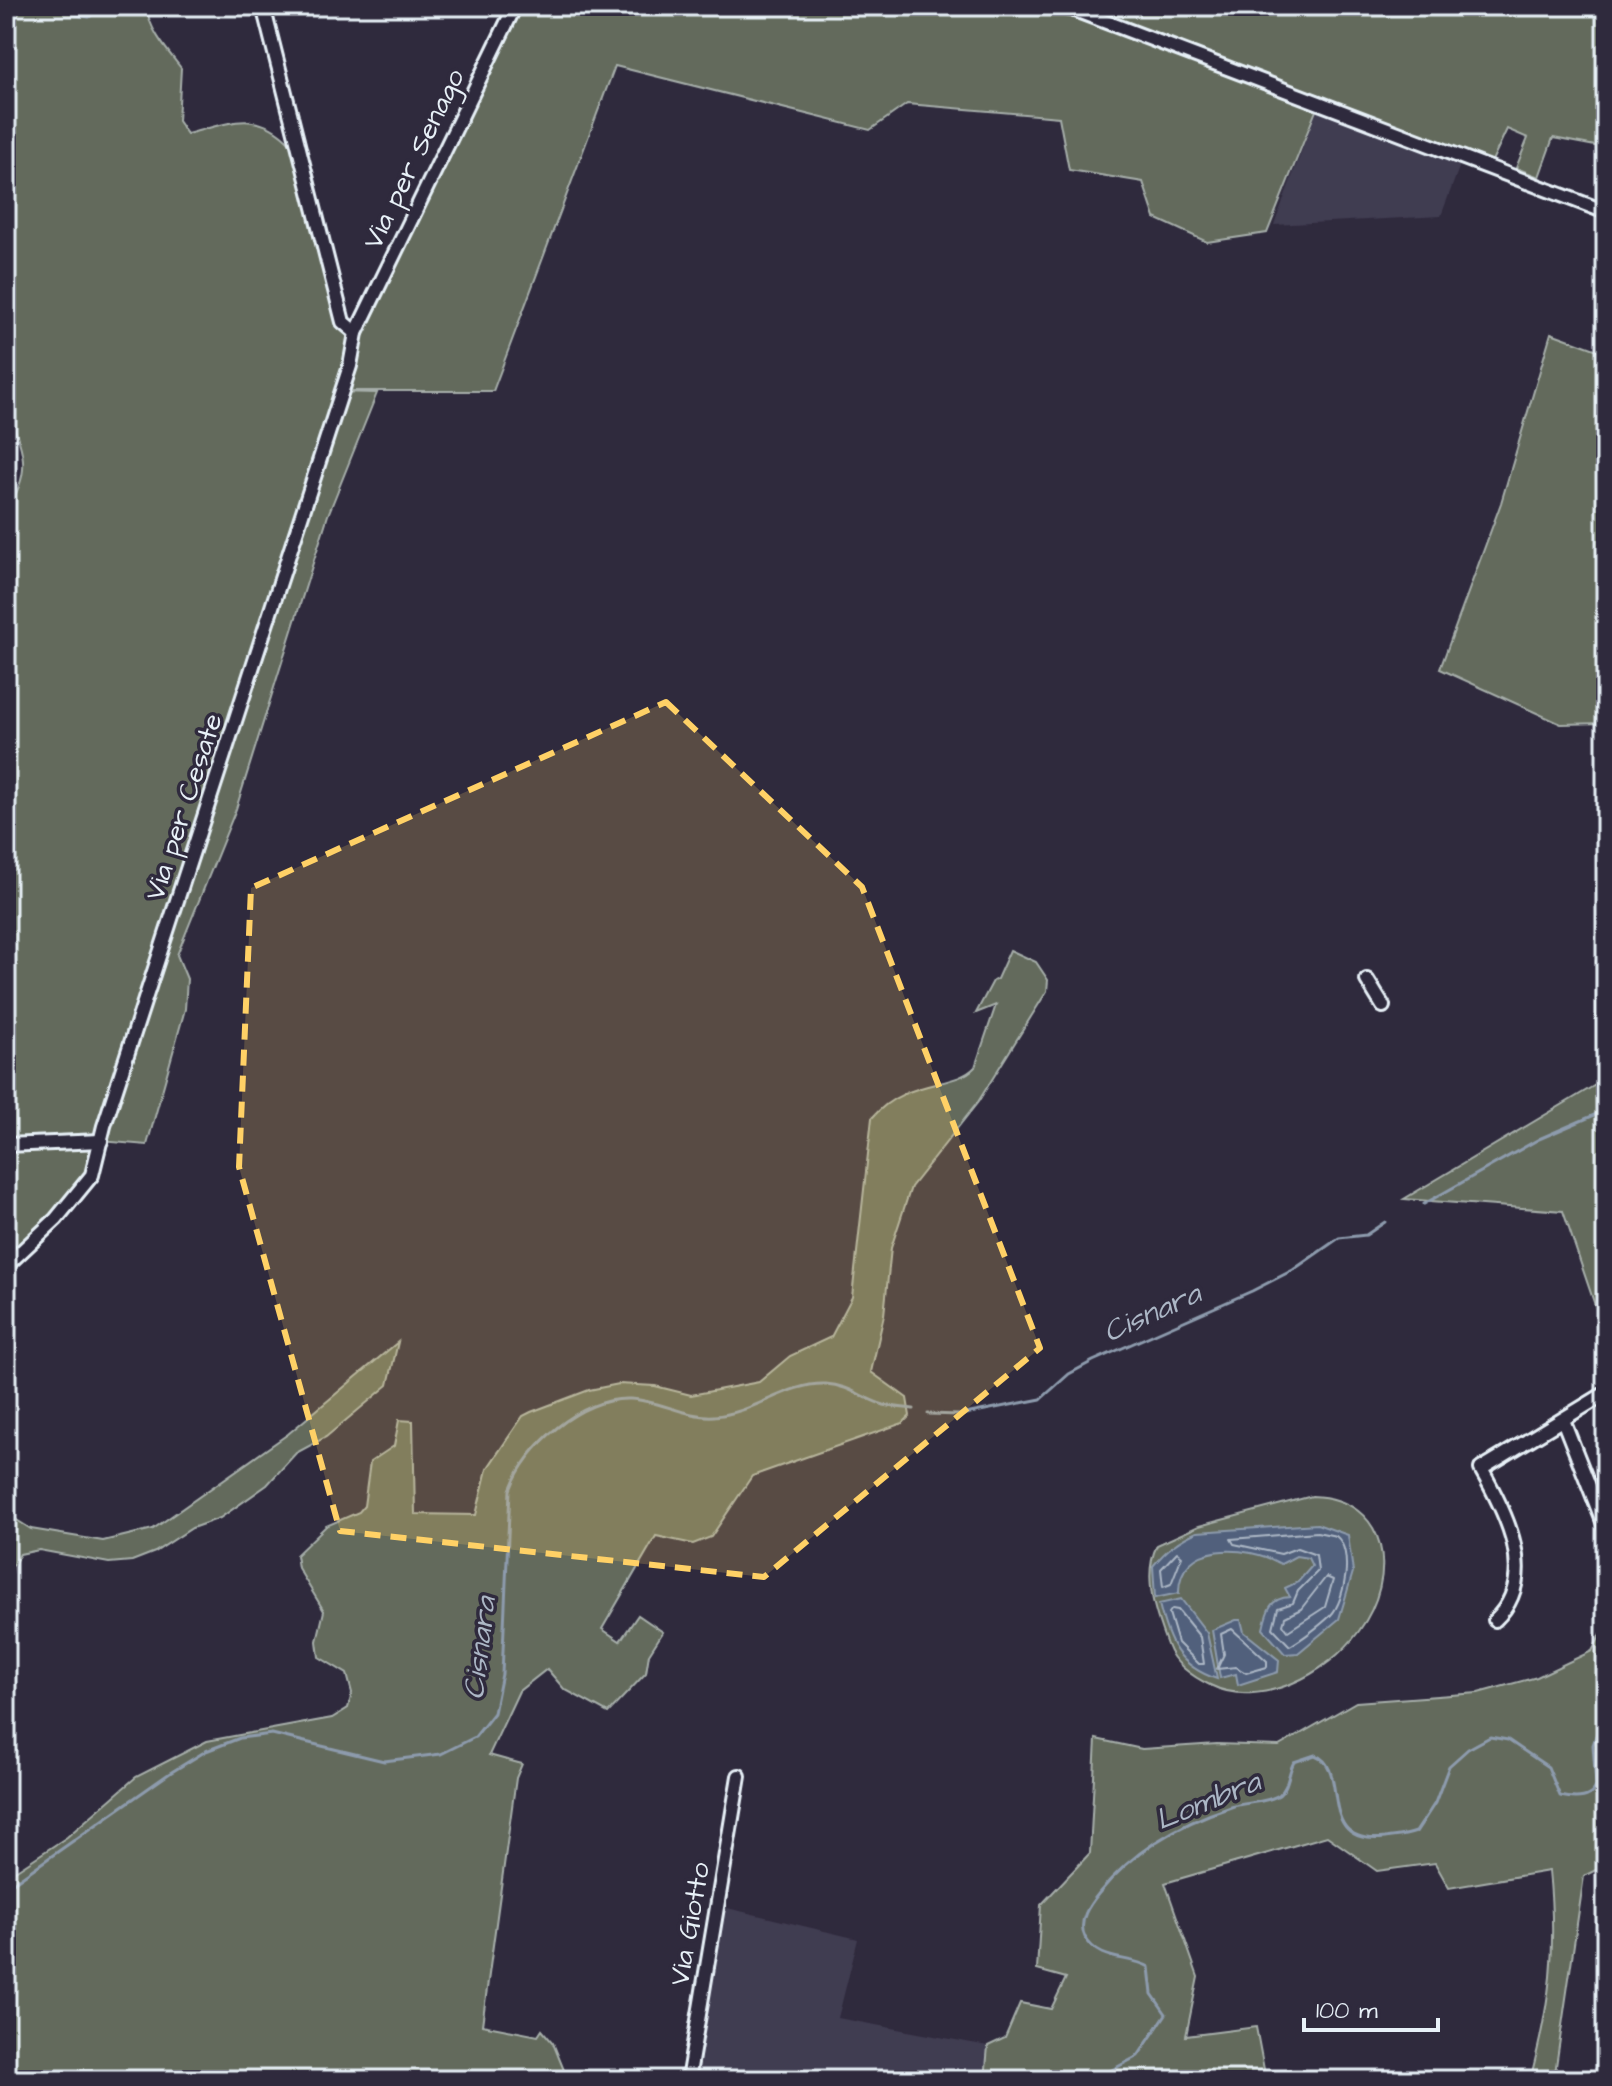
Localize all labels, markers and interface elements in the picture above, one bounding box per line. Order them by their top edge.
street label: Via per Senago [353,62,476,256]
street label: Via per Cesate [135,709,233,905]
water label: Cisnara [1096,1272,1209,1353]
water label: Cisnara [453,1593,507,1702]
water label: Lombra [1149,1760,1268,1841]
street label: Via Giotto [660,1859,720,1989]
scale bar [1304,1982,1438,2032]
text: 100 m [1316,1994,1378,2028]

